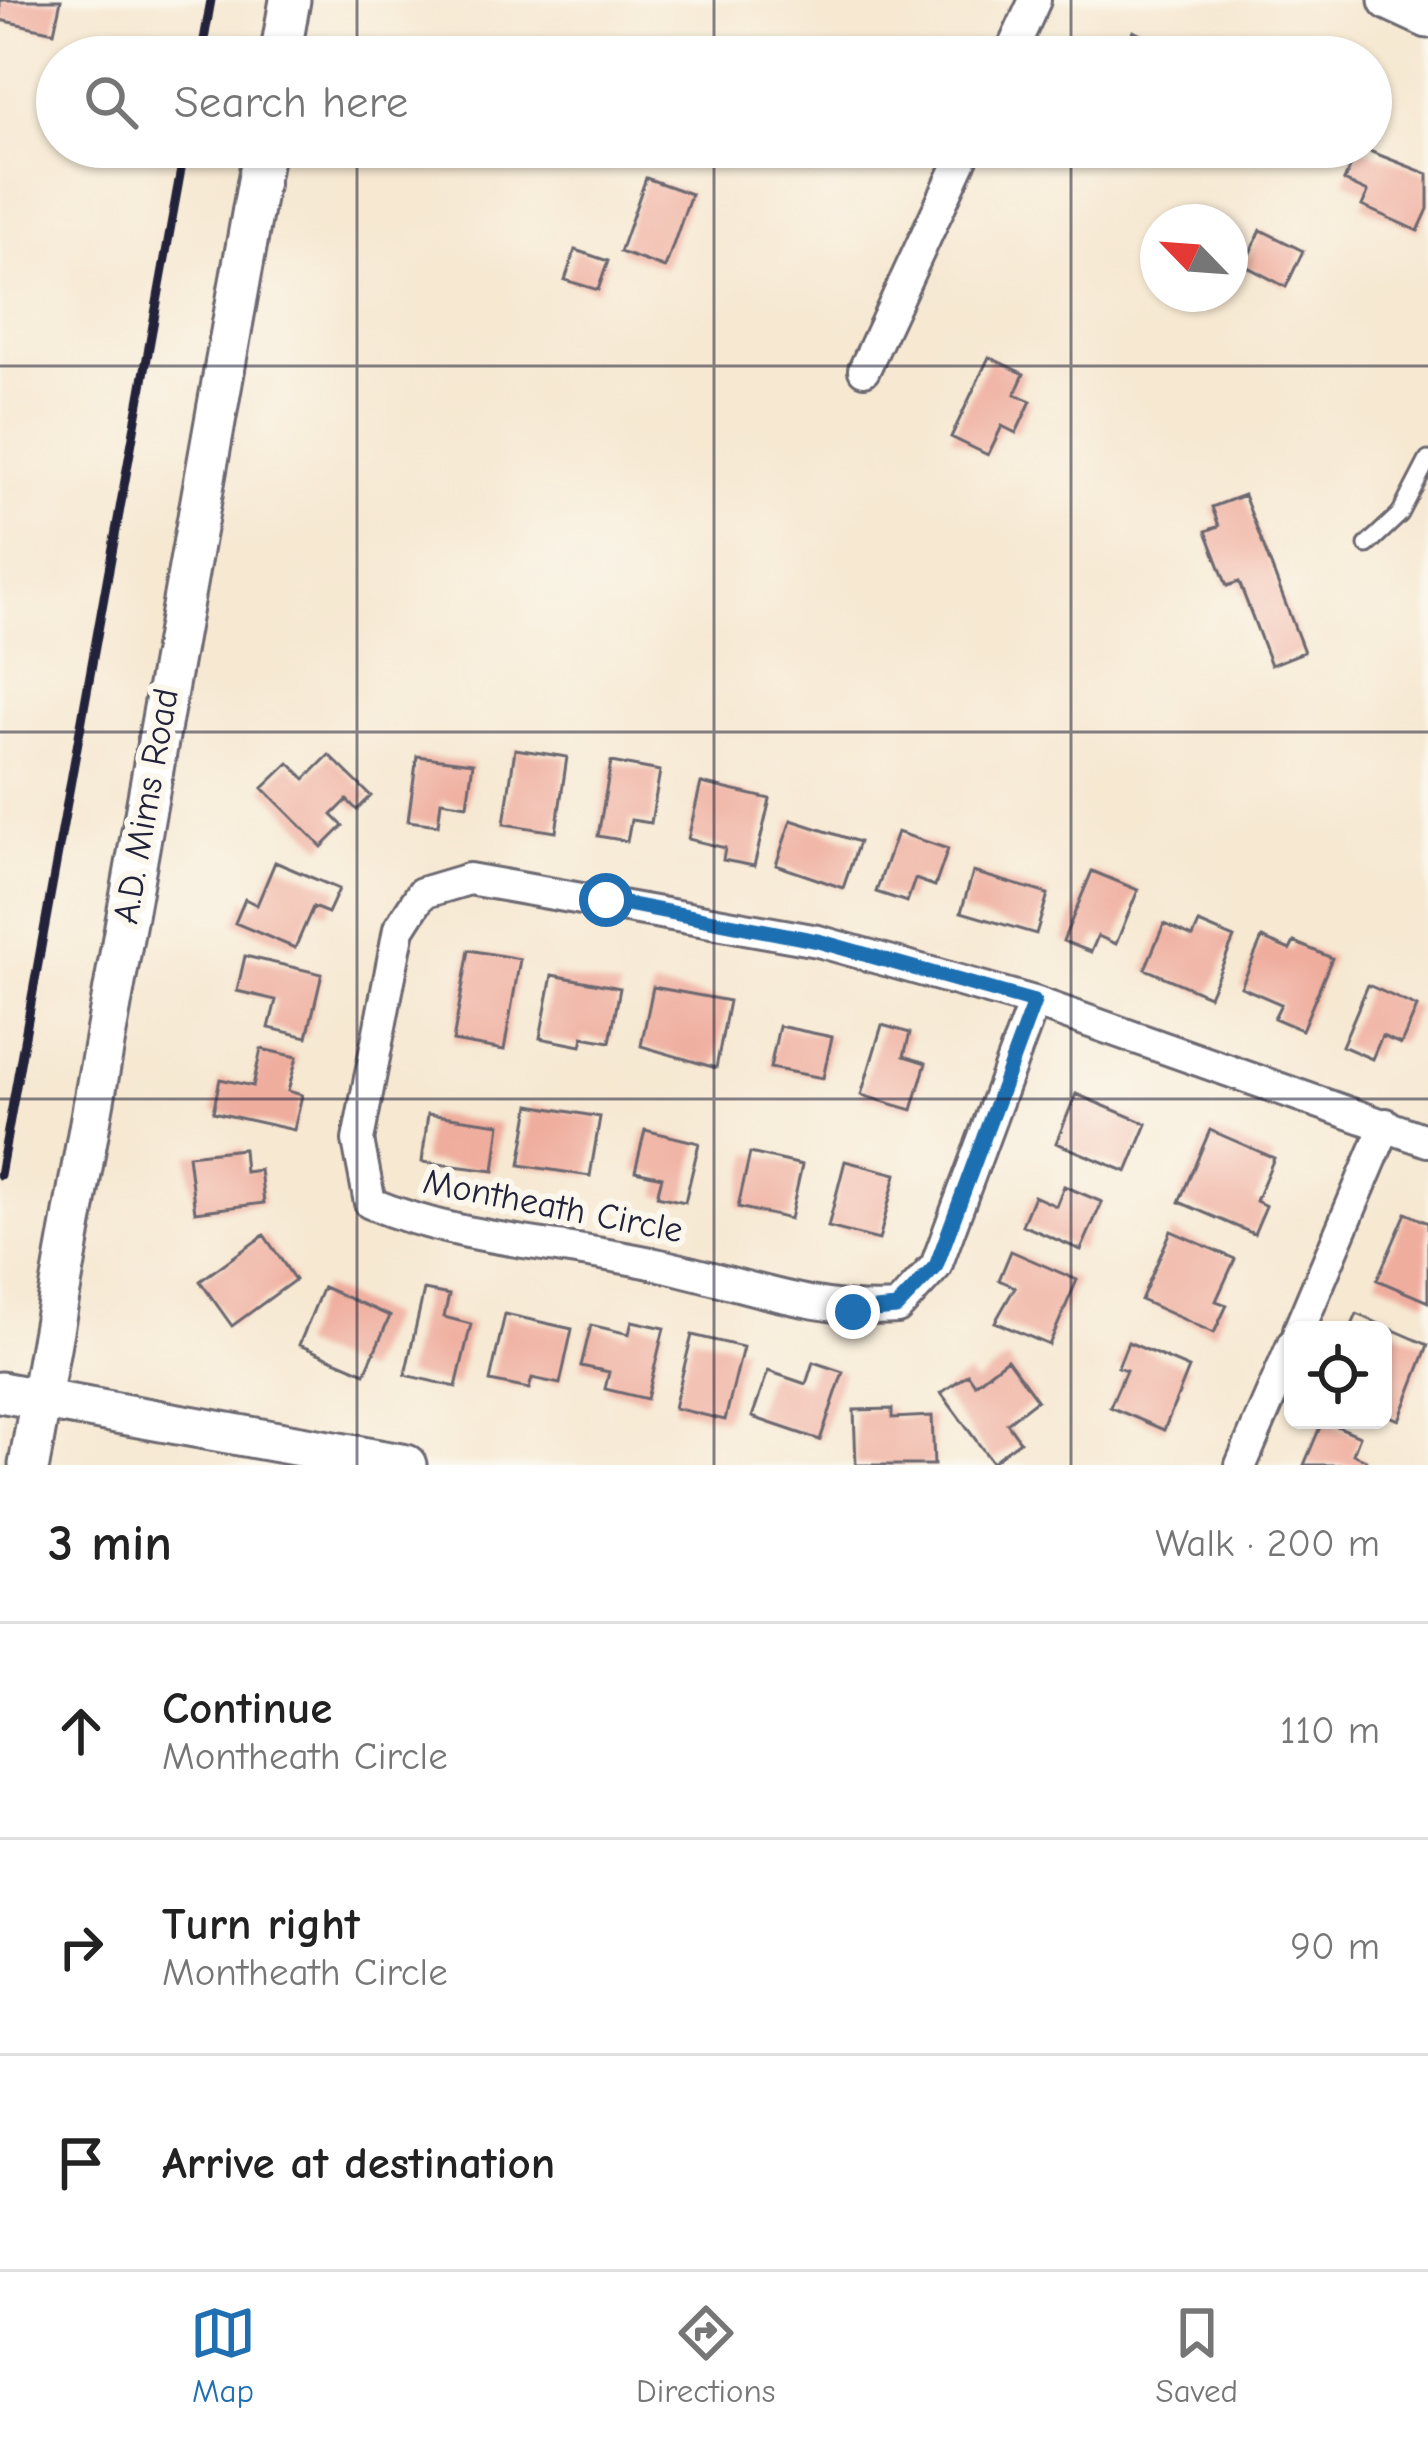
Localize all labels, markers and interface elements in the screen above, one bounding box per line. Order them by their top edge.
search box [36,36,1392,168]
icon: search [78,69,144,135]
text: Search here [174,76,408,128]
north arrow [1140,204,1248,312]
street label: A.D. Mims Road [105,685,187,927]
route start [579,873,633,927]
street label: Montheath Circle [420,1161,686,1251]
route end [826,1285,880,1339]
map controls [1284,1321,1392,1429]
button: locate [1284,1321,1392,1429]
text: 3 min [48,1514,172,1573]
text: Walk · 200 m [1155,1521,1380,1566]
text: Continue [162,1682,332,1734]
icon: ahead [48,1698,114,1764]
text: 110 m [1280,1708,1380,1753]
text: Montheath Circle [162,1734,448,1779]
text: Turn right [162,1898,360,1950]
icon: right [48,1914,114,1980]
text: 90 m [1290,1924,1380,1969]
text: Montheath Circle [162,1950,448,1995]
icon: arrive [48,2130,114,2196]
text: Arrive at destination [162,2137,555,2189]
tab: Map [190,2300,256,2410]
tab: Directions [636,2300,776,2410]
tab: Saved [1156,2300,1238,2410]

